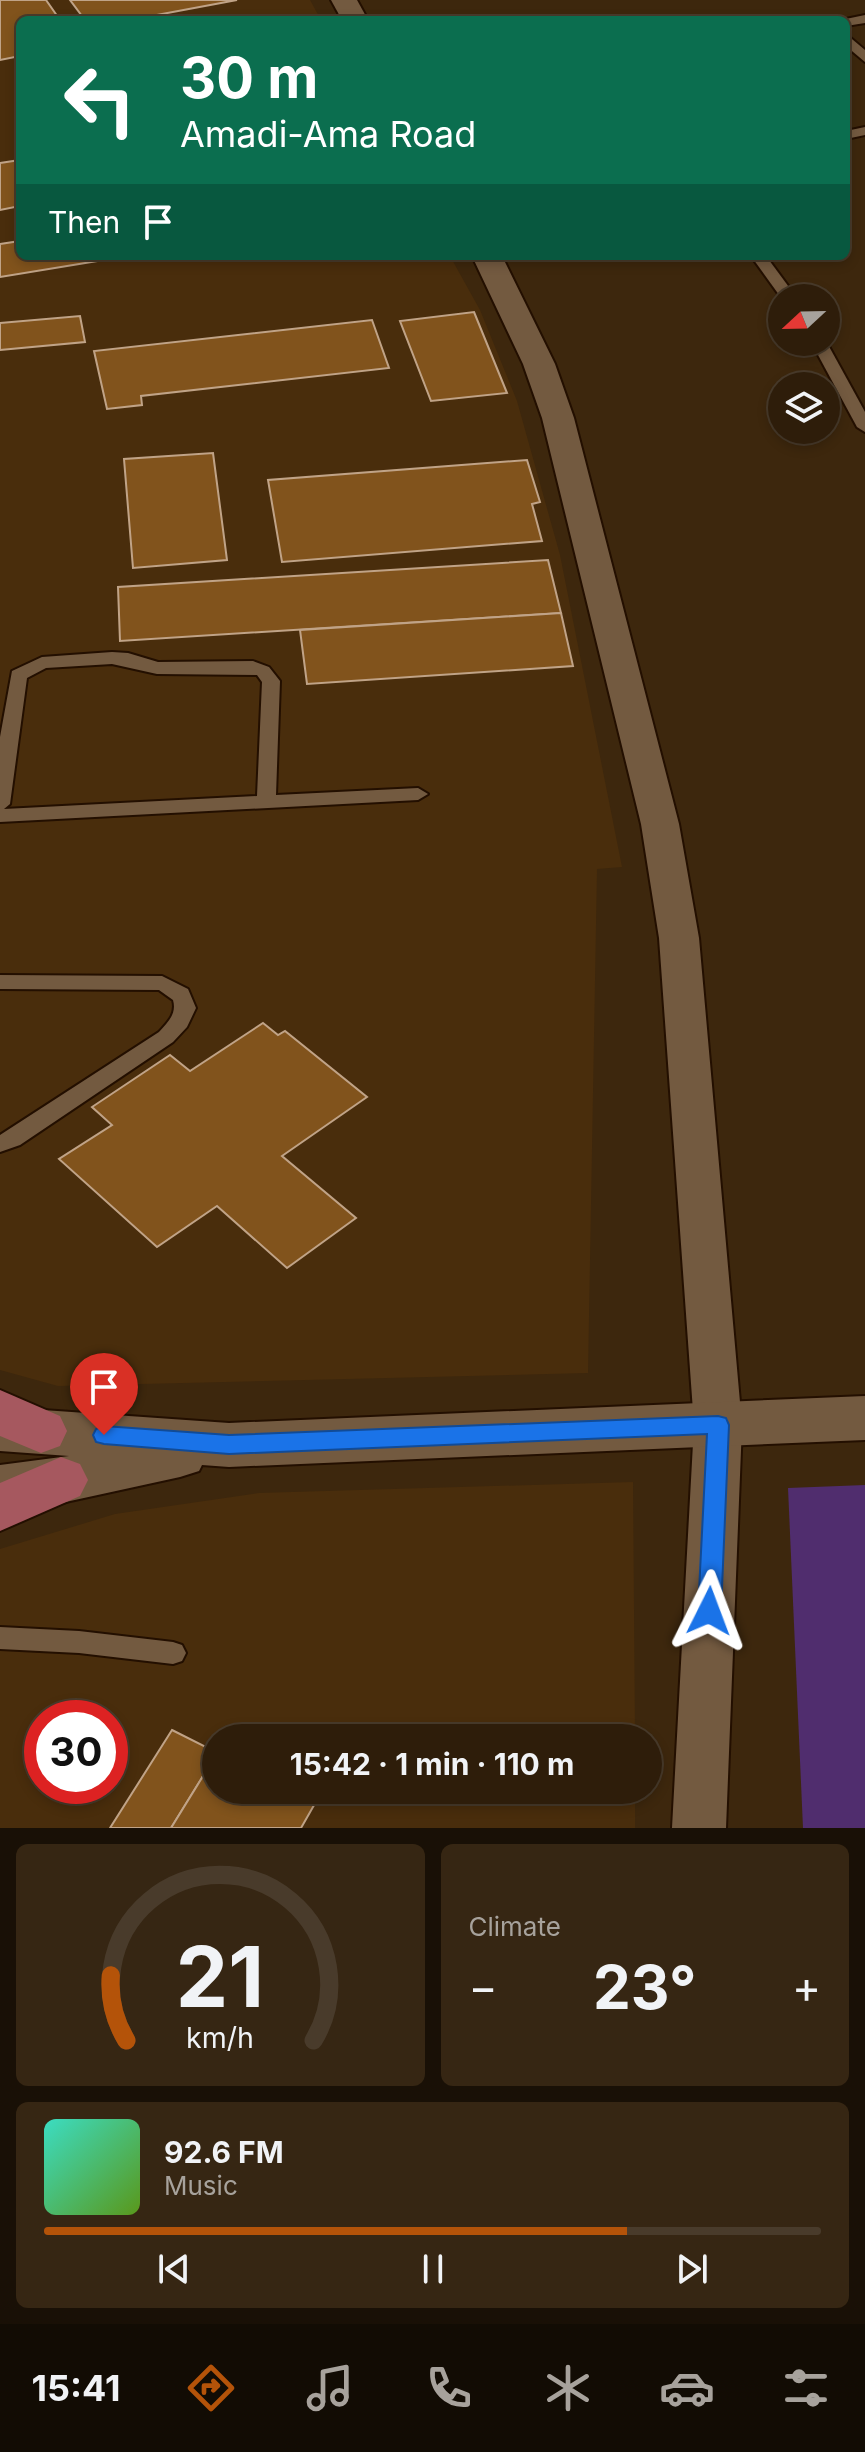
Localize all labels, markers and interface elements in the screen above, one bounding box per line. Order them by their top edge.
text: 30 m [180,44,318,112]
icon: left [48,48,152,152]
text: Amadi-Ama Road [180,112,476,156]
icon: arrive [136,200,180,244]
text: Then [48,204,120,240]
north arrow [768,284,840,356]
map controls [768,284,840,444]
button: layers [768,372,840,444]
pin [70,1353,138,1435]
icon: arrive [82,1365,126,1409]
position arrow [667,1569,751,1653]
speed limit sign: 30 [24,1700,128,1804]
text: 15:42 · 1 min · 110 m [290,1746,574,1782]
text: Climate [469,1911,561,1942]
text: 21 [176,1926,264,2027]
text: 23° [593,1951,697,2023]
text: − [469,1960,498,2014]
text: + [792,1960,821,2014]
text: km/h [186,2020,254,2055]
text: 92.6 FM [164,2134,284,2170]
text: Music [164,2170,238,2201]
icon: previous [152,2247,196,2291]
icon: pause [411,2247,455,2291]
icon: next [670,2247,714,2291]
icon: directions [183,2360,239,2416]
icon: music [302,2360,358,2416]
icon: phone [421,2360,477,2416]
icon: climate [540,2360,596,2416]
icon: car [659,2360,715,2416]
icon: filters [778,2360,834,2416]
text: 15:41 [31,2366,120,2410]

